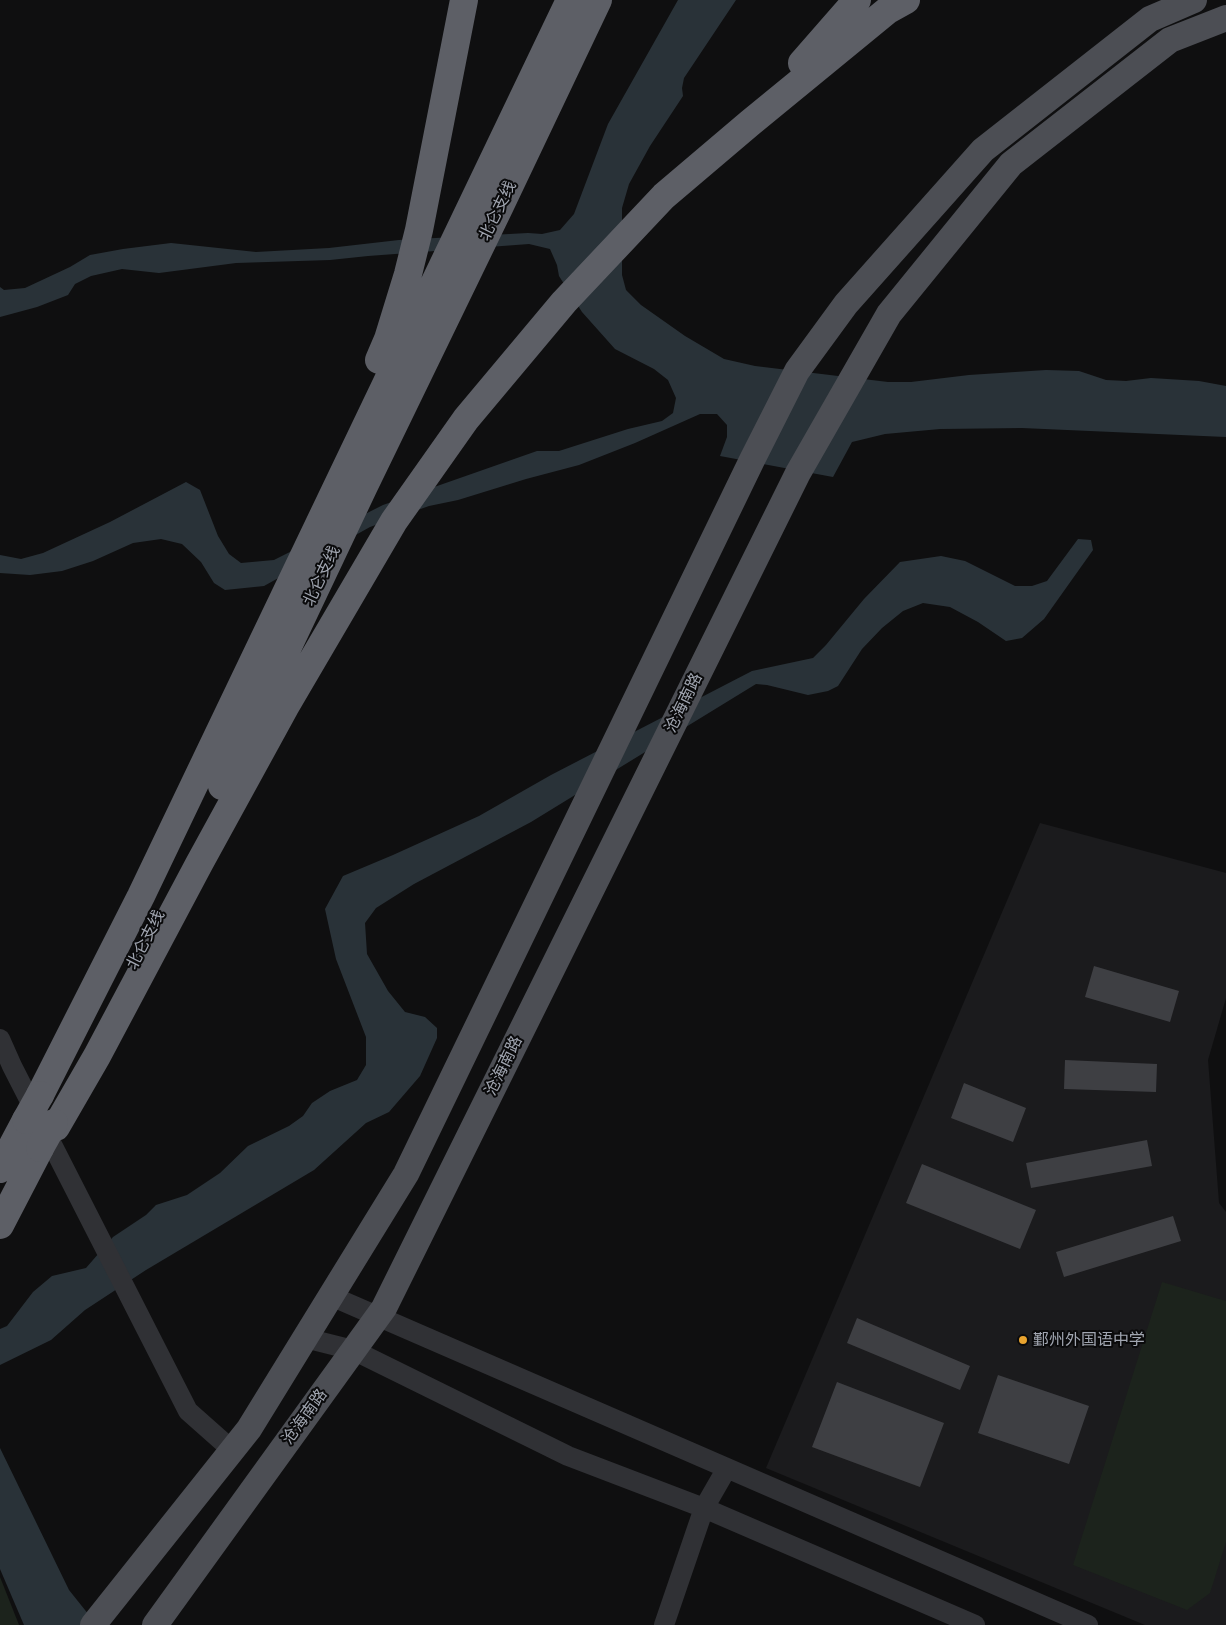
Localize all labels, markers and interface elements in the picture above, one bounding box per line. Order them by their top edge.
street label: 北仑支线 [475,178,521,244]
street label: 北仑支线 [300,543,344,609]
street label: 沧海南路 [661,670,707,736]
street label: 北仑支线 [123,907,169,973]
street label: 沧海南路 [481,1033,527,1099]
place label: 鄞州外国语中学 [1033,1330,1145,1350]
marker: 鄞州外国语中学 [1017,1334,1029,1346]
street label: 沧海南路 [278,1385,332,1449]

